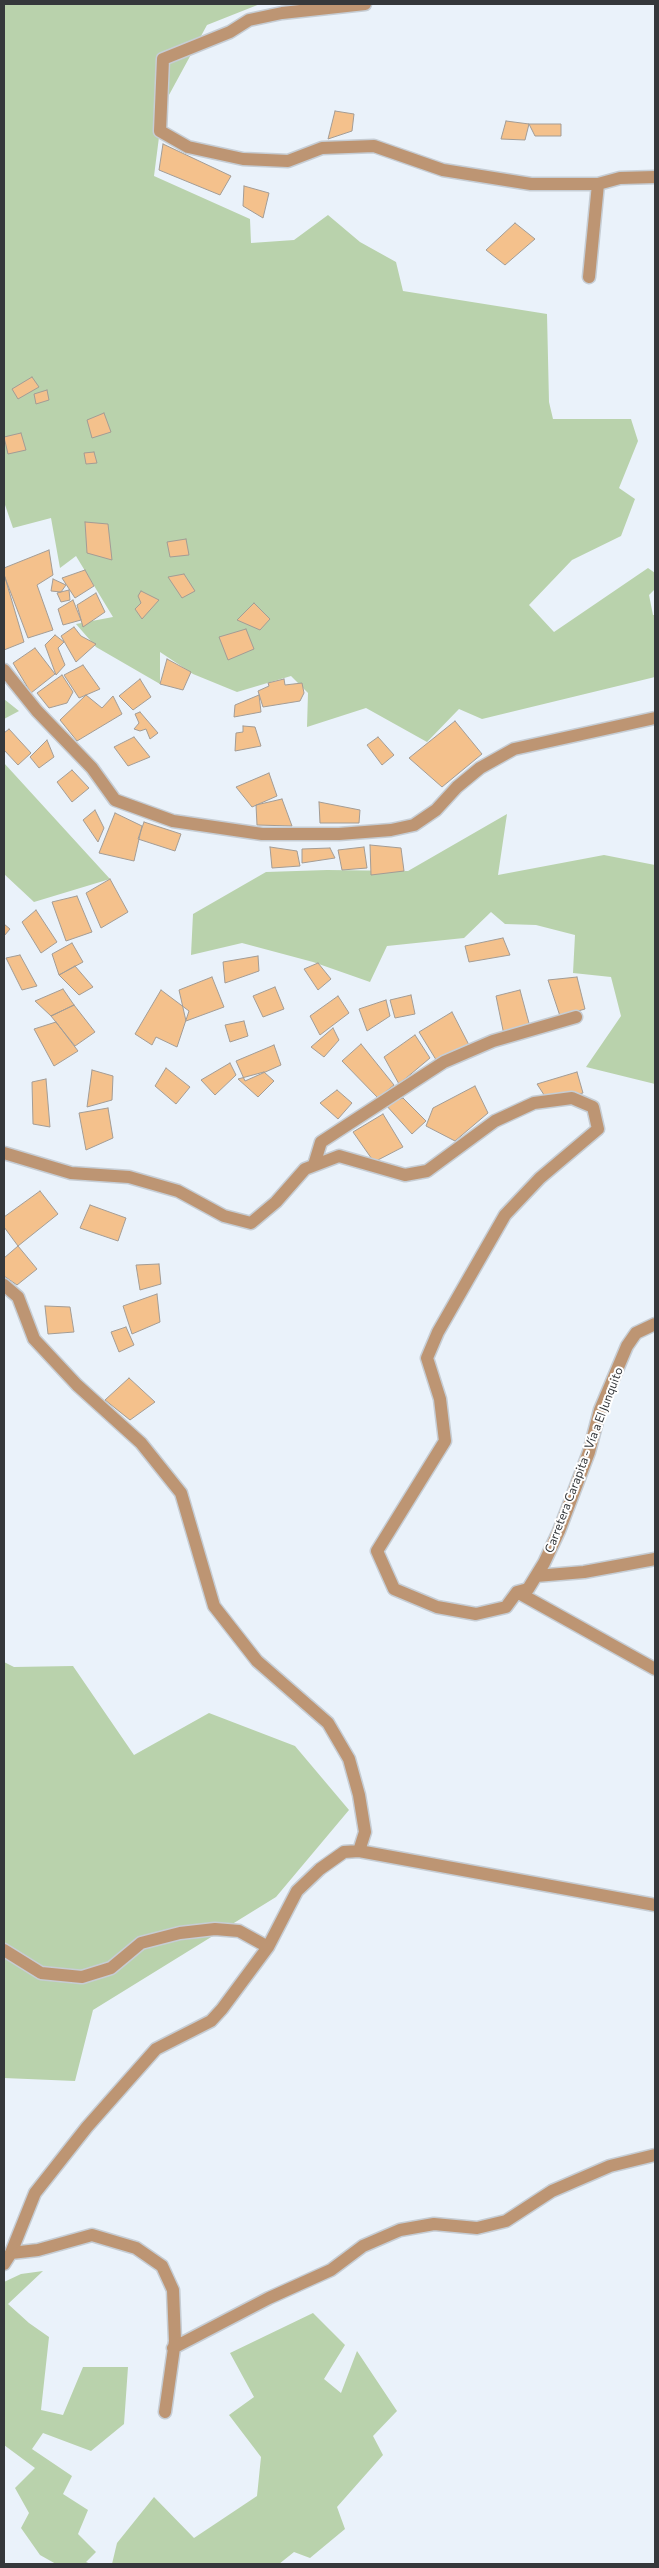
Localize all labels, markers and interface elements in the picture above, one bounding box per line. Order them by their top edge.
street label: Carretera Carapita - Vía a El Junquito [542,1365,626,1555]

